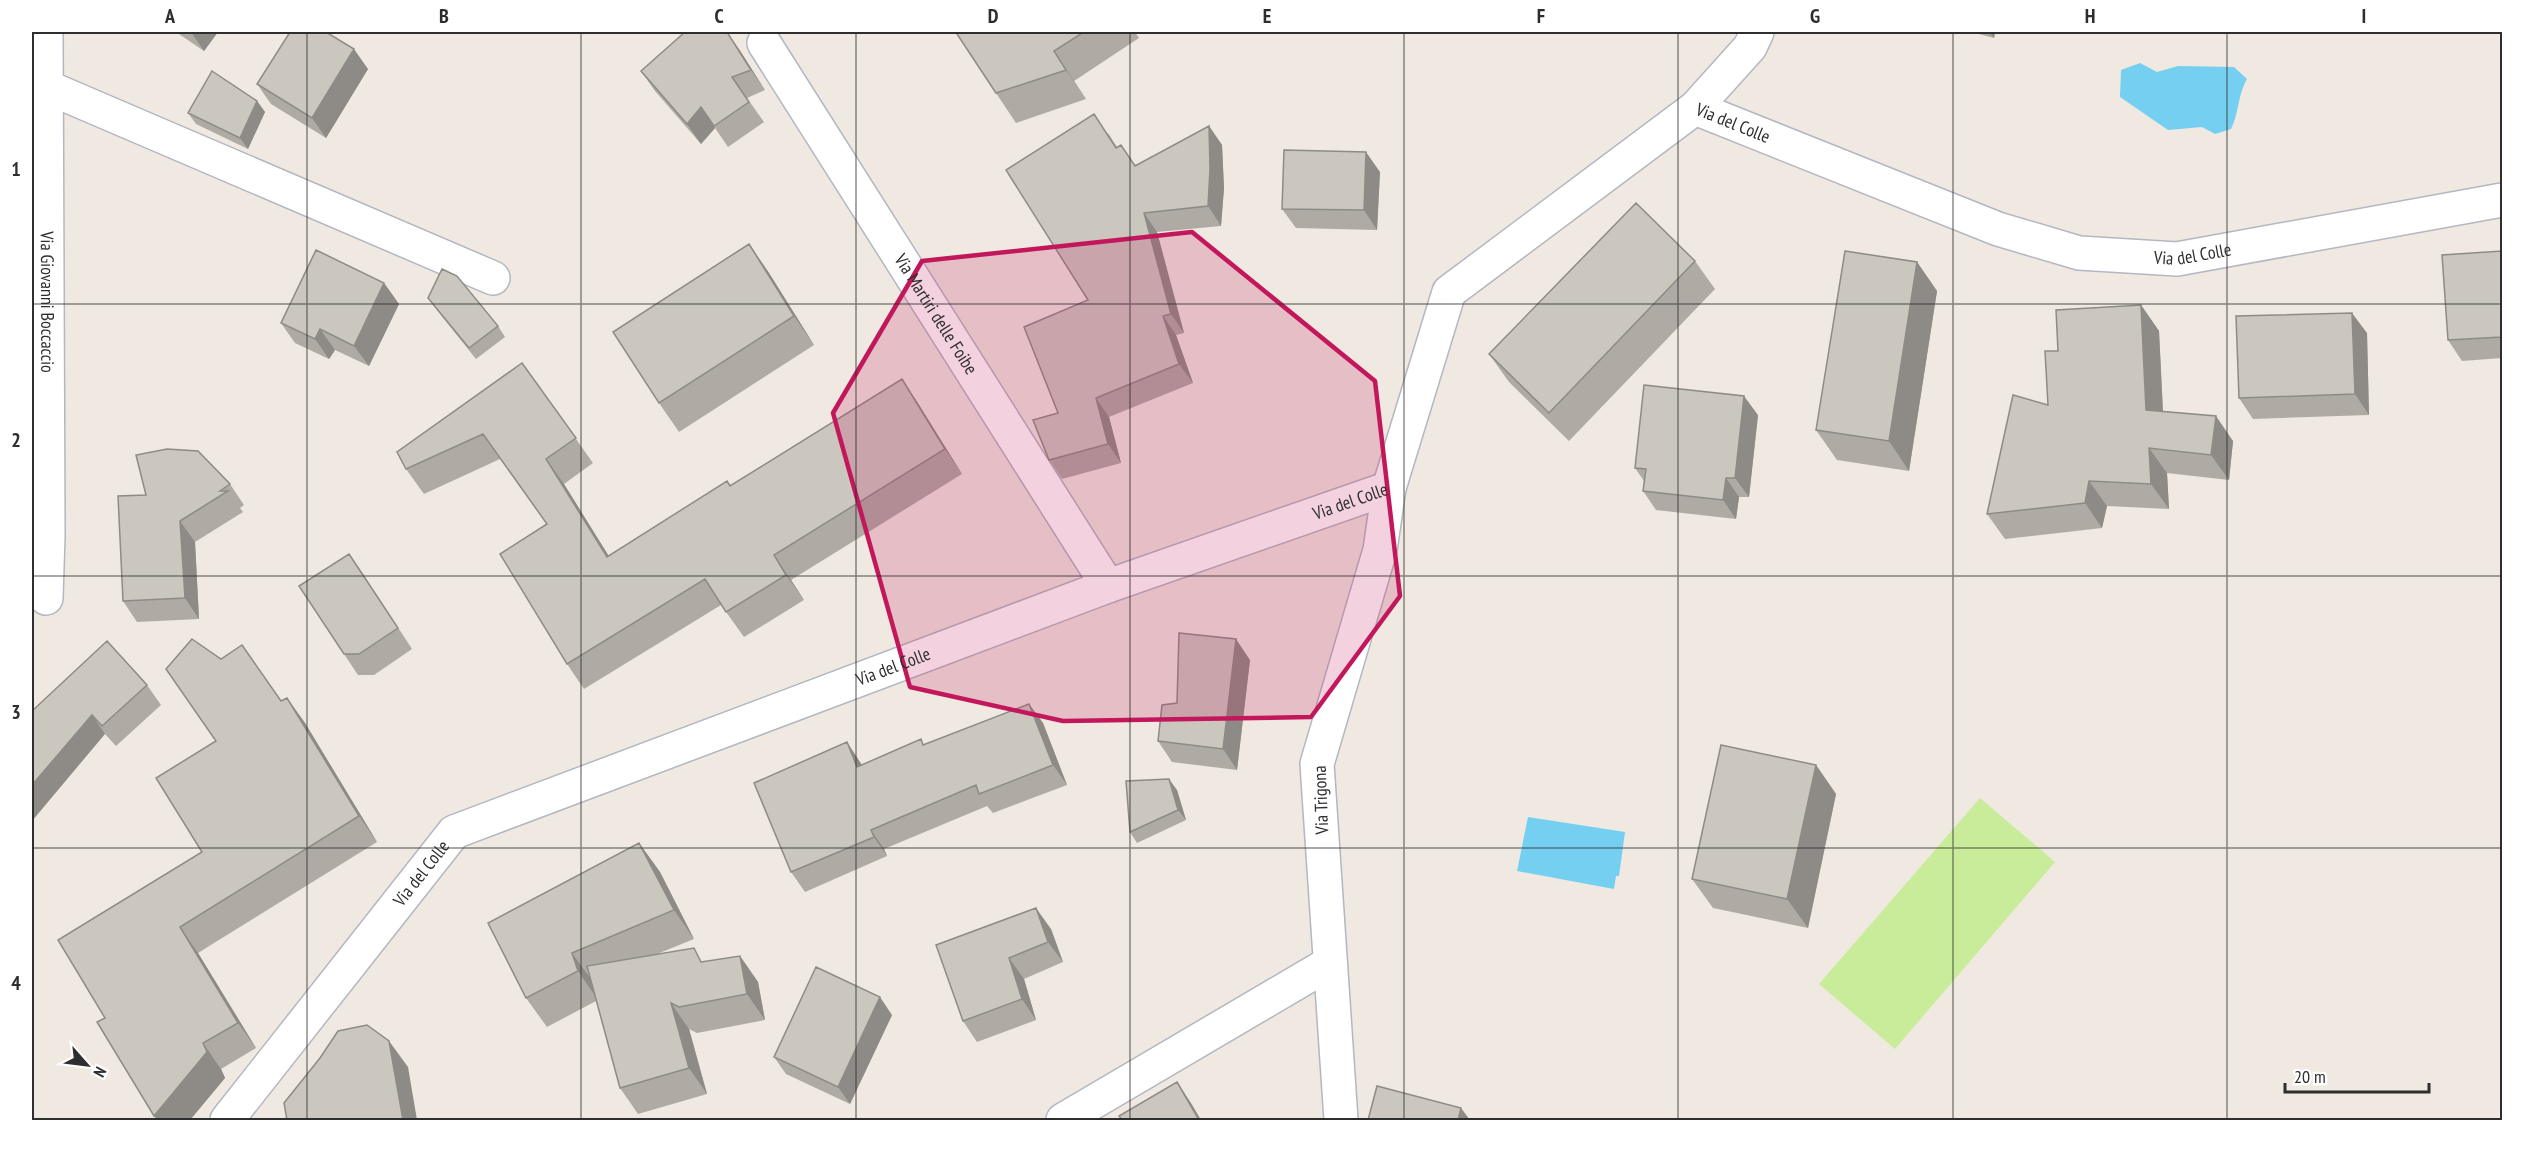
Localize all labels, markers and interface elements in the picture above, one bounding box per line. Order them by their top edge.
text: A [164,3,176,29]
text: B [439,3,449,29]
text: C [714,3,724,29]
text: D [988,3,999,29]
text: E [1263,3,1271,29]
text: F [1537,3,1545,29]
text: G [1810,3,1820,29]
text: H [2085,3,2095,29]
text: I [2362,3,2366,29]
street label: Via del Colle [1692,97,1774,148]
text: 1 [11,156,21,182]
street label: Via Giovanni Boccaccio [36,230,59,373]
street label: Via del Colle [2152,237,2233,270]
street label: Via Martiri delle Foibe [889,249,983,378]
text: 2 [11,427,21,453]
street label: Via del Colle [1309,477,1391,525]
street label: Via del Colle [852,642,934,691]
text: 3 [11,699,21,725]
street label: Via Trigona [1308,765,1333,836]
street label: Via del Colle [387,835,454,912]
text: 4 [11,970,21,996]
north arrow [57,1035,117,1095]
scale bar [2285,1056,2429,1094]
text: N [89,1064,111,1081]
text: 20 m [2294,1065,2326,1088]

